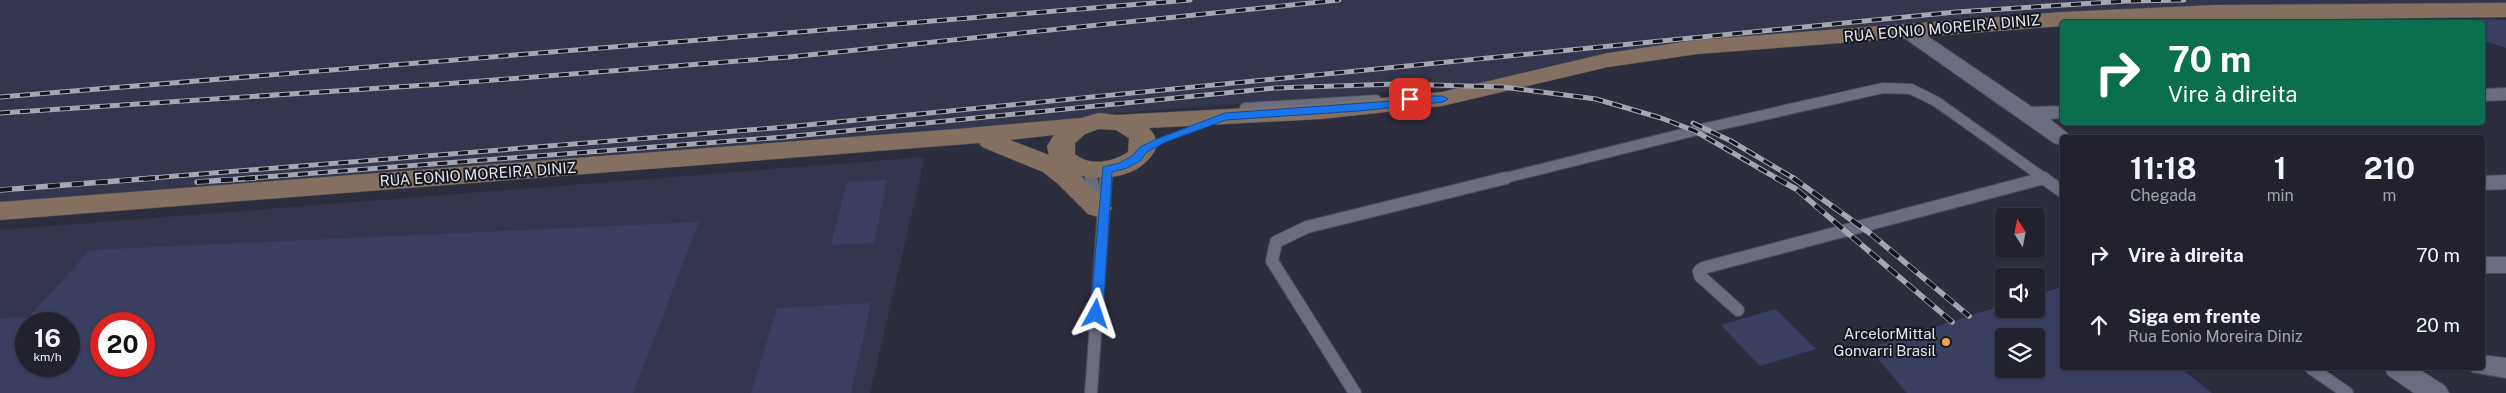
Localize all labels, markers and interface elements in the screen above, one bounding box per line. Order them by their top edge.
street label: RUA EONIO MOREIRA DINIZ [1843,11,2041,45]
text: 70 m [2168,39,2251,80]
icon: right [2085,40,2150,105]
pin [1389,78,1431,120]
text: Vire à direita [2168,81,2298,107]
icon: arrive [1396,85,1424,113]
text: 11:18 [2130,150,2197,186]
text: 1 [2274,150,2287,186]
text: 210 [2364,150,2415,186]
street label: RUA EONIO MOREIRA DINIZ [379,159,577,189]
text: Chegada [2130,186,2196,205]
text: min [2267,186,2294,205]
text: m [2382,186,2396,205]
north arrow [1995,208,2045,258]
map controls [1995,208,2045,378]
icon: right [2085,241,2113,269]
text: Vire à direita [2128,244,2244,266]
text: 70 m [2416,244,2460,266]
button: sound [1995,268,2045,318]
position arrow [1069,287,1121,339]
text: Siga em frente [2128,305,2261,327]
icon: ahead [2085,311,2113,339]
speed limit sign: 20 [90,312,155,377]
text: 20 m [2416,314,2460,336]
text: 16 [34,323,61,353]
place label: ArcelorMittal Gonvarri Brasil [1834,325,1936,359]
text: Rua Eonio Moreira Diniz [2128,327,2303,346]
button: layers [1995,328,2045,378]
marker: ArcelorMittal Gonvarri Brasil [1940,336,1952,348]
text: km/h [33,350,62,364]

